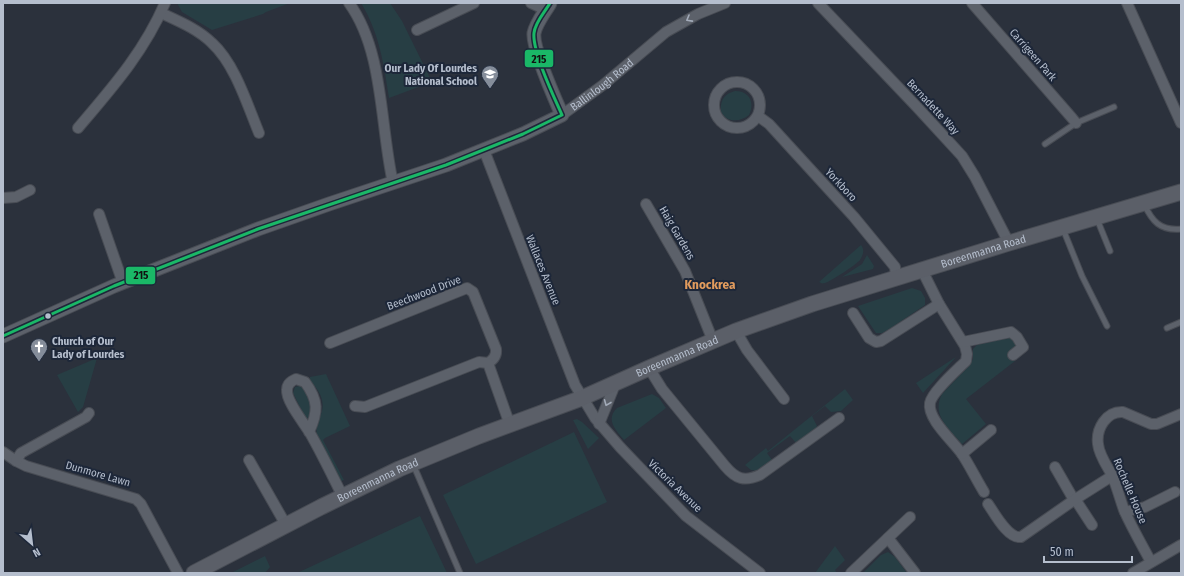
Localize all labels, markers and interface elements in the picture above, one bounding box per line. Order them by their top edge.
one-way arrow [686,14,693,22]
street label: Carrigeen Park [1007,26,1060,84]
line badge: 215 [524,49,554,68]
text: 215 [531,53,547,66]
street label: Ballinlough Road [568,56,636,113]
place label: Our Lady Of Lourdes National School [385,62,478,88]
school or university icon: Our Lady Of Lourdes National School [480,64,500,89]
street label: Bernadette Way [904,77,962,137]
street label: Yorkboro [822,166,860,204]
street label: Haig Gardens [656,204,698,262]
street label: Boreenmanna Road [939,232,1027,270]
street label: Wallaces Avenue [523,233,563,307]
line badge: 215 [125,266,156,285]
text: 215 [133,269,149,282]
street label: Beechwood Drive [385,273,463,313]
district label: Knockrea [685,277,736,292]
unlabelled marker [43,311,53,321]
street label: Boreenmanna Road [634,333,720,380]
place label: Church of Our Lady of Lourdes [52,335,125,361]
church icon: Church of Our Lady of Lourdes [29,337,49,362]
one-way arrow [604,399,612,406]
street label: Boreenmanna Road [335,455,420,505]
street label: Rochelle House [1110,456,1150,526]
street label: Victoria Avenue [645,457,705,515]
street label: Dunmore Lawn [64,459,132,489]
north arrow [12,524,52,564]
scale bar [1044,538,1132,564]
text: N [30,545,42,560]
text: 50 m [1050,545,1074,559]

